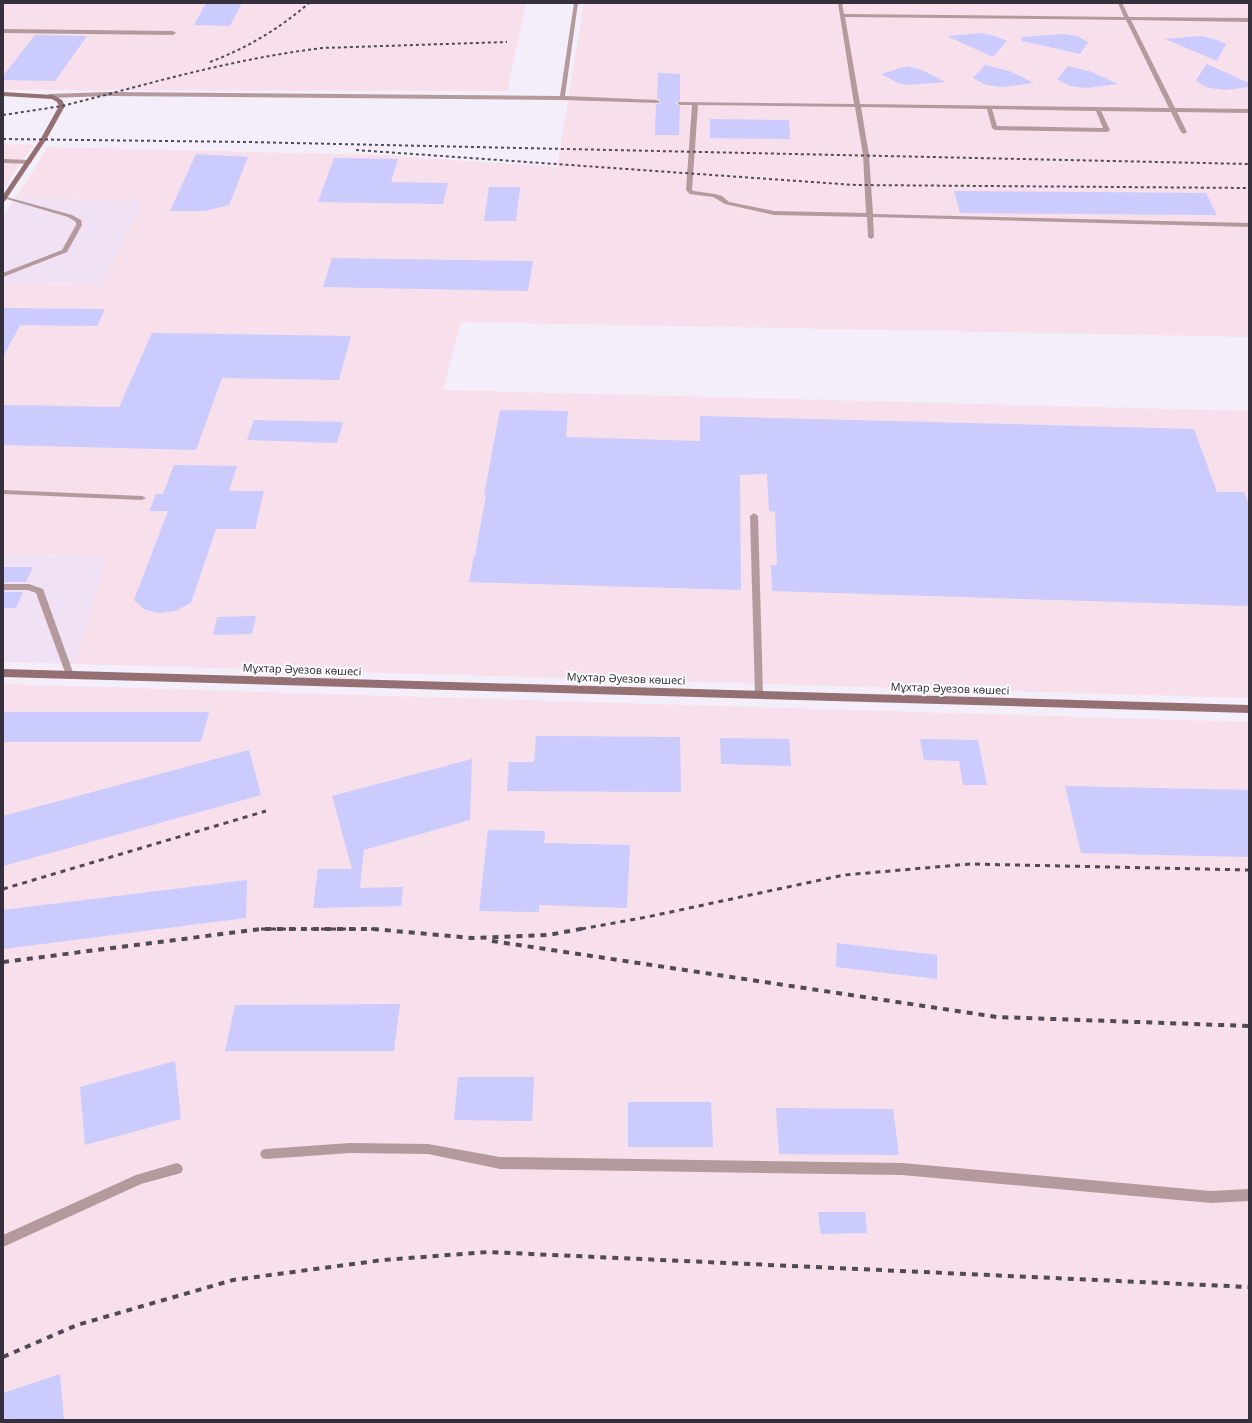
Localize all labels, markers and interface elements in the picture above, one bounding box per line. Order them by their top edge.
street label: Мұхтар Әуезов көшесі [242,659,362,679]
street label: Мұхтар Әуезов көшесі [566,668,686,688]
street label: Мұхтар Әуезов көшесі [890,678,1010,698]

